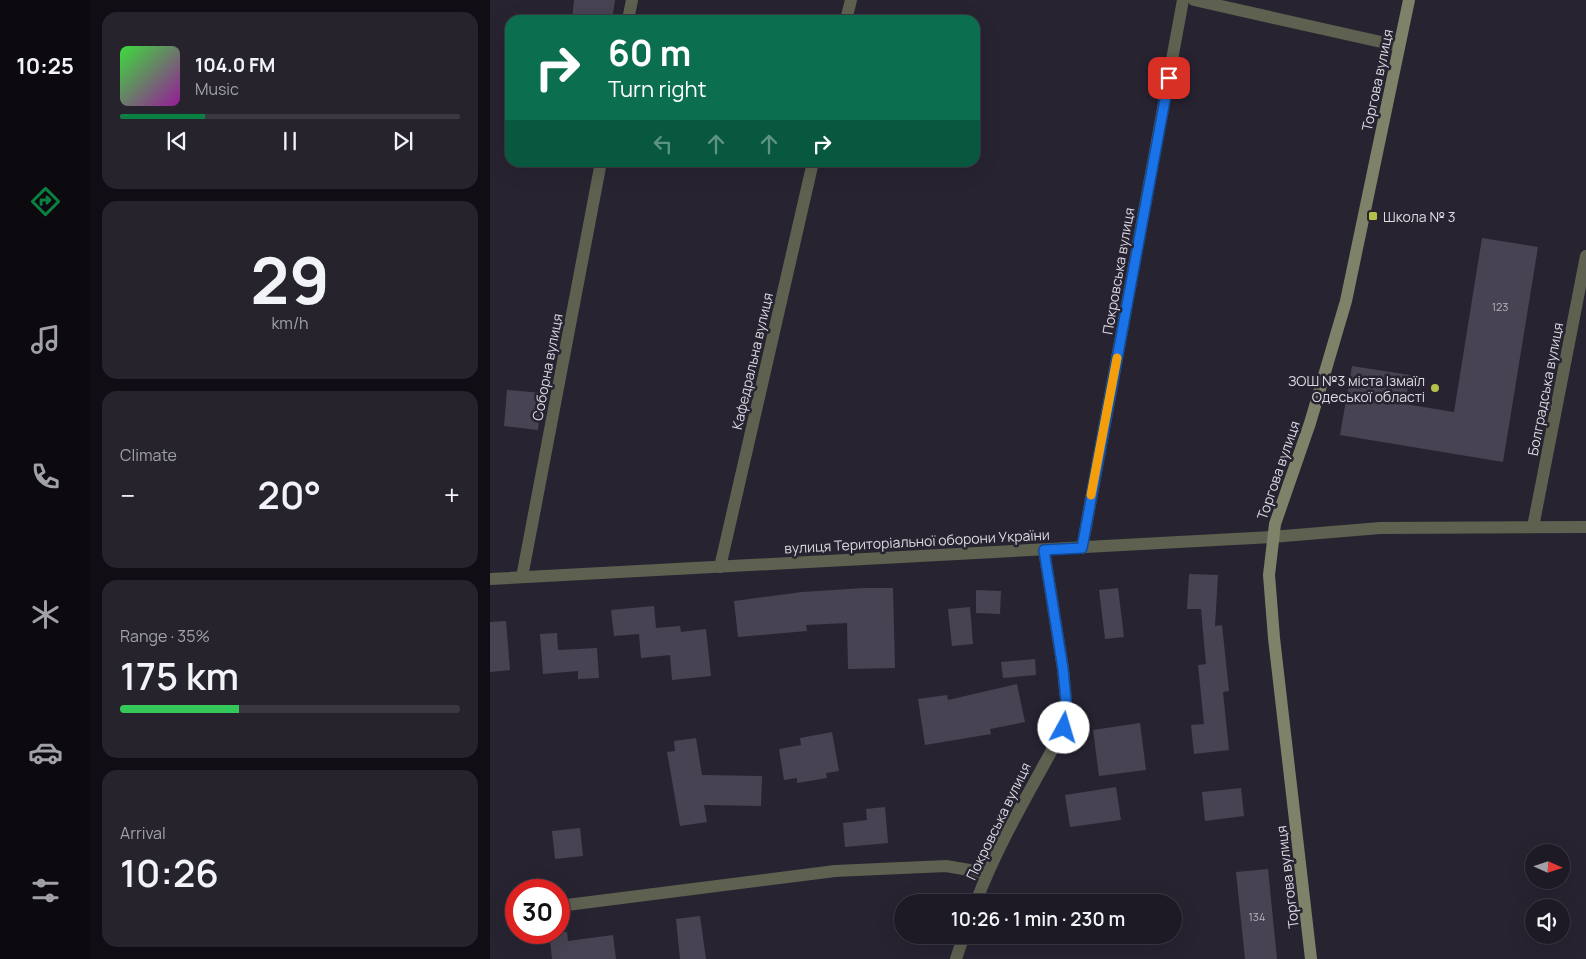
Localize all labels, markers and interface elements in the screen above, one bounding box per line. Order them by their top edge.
street label: Торгова вулиця [1357,27,1397,133]
text: 60 m [608,29,691,77]
icon: right [525,35,590,100]
text: 10:25 [16,51,74,81]
text: 104.0 FM [195,52,275,78]
pin [1148,57,1190,99]
icon: arrive [1155,64,1183,92]
text: Turn right [608,74,706,104]
text: Music [195,78,239,100]
icon: previous [163,127,191,155]
icon: pause [276,127,304,155]
icon: next [389,127,417,155]
icon: left [649,130,677,158]
icon: ahead [702,130,730,158]
icon: ahead [755,130,783,158]
icon: right [808,130,836,158]
icon: directions [28,184,63,219]
street label: Покровська вулиця [1097,206,1139,336]
place label: Школа № 3 [1383,207,1455,226]
marker: Школа № 3 [1367,210,1379,222]
text: 29 [250,235,330,324]
street label: Кафедральна вулиця [727,291,777,431]
house number: 123 [1492,299,1508,314]
text: km/h [271,312,309,334]
street label: Соборна вулиця [527,312,567,422]
street label: Болградська вулиця [1523,321,1567,457]
icon: music [28,322,63,357]
place label: ЗОШ №3 міста Ізмаїл Одеської області [1288,371,1425,406]
marker: ЗОШ №3 міста Ізмаїл Одеської області [1429,382,1441,394]
street label: Торгова вулиця [1252,418,1304,522]
text: Climate [120,444,177,466]
icon: phone [28,459,63,494]
text: 20° [258,468,321,520]
text: − [120,476,135,514]
text: + [444,476,460,514]
street label: вулиця Територіальної оборони України [784,525,1050,557]
icon: climate [28,597,63,632]
text: Range · 35% [120,625,210,647]
text: 175 km [120,649,239,701]
position arrow [1037,701,1089,753]
icon: car [28,735,63,770]
street label: Покровська вулиця [961,759,1035,883]
text: Arrival [120,822,166,844]
street label: Торгова вулиця [1271,824,1303,930]
north arrow [1525,844,1570,889]
map controls [1525,844,1570,944]
text: 10:26 [120,846,219,898]
icon: filters [28,873,63,908]
speed limit sign: 30 [505,879,570,944]
button: sound [1525,899,1570,944]
text: 10:26 · 1 min · 230 m [951,906,1125,932]
house number: 134 [1249,909,1265,924]

